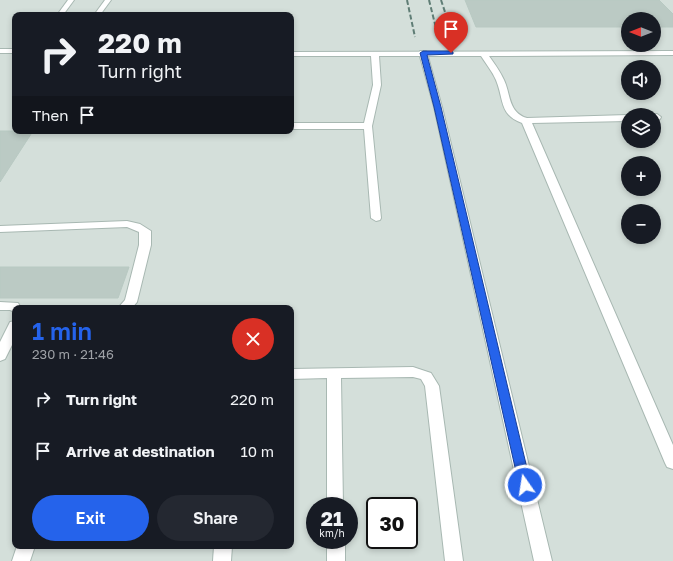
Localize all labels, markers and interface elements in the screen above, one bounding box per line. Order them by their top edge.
pin [434,12,468,53]
north arrow [621,12,661,52]
map controls [621,12,661,244]
icon: arrive [440,18,462,40]
text: 220 m [98,26,182,59]
icon: right [32,28,84,80]
text: Turn right [98,60,182,82]
button: sound [621,60,661,100]
icon: arrive [76,104,98,126]
text: Then [32,106,68,124]
button: layers [621,108,661,148]
button: + [621,156,661,196]
button: − [621,204,661,244]
text: 1 min [32,316,92,345]
button: close [232,318,274,360]
text: 230 m · 21:46 [32,346,114,362]
icon: right [32,388,54,410]
text: Turn right [66,390,137,408]
text: 220 m [230,390,274,408]
icon: arrive [32,440,54,462]
text: Arrive at destination [66,442,215,460]
text: 10 m [240,442,274,460]
position arrow [504,464,546,506]
button: Exit [32,495,149,541]
button: Share [157,495,274,541]
speed limit sign: 30 [366,497,418,549]
text: 21 [321,506,343,530]
text: km/h [319,527,345,539]

